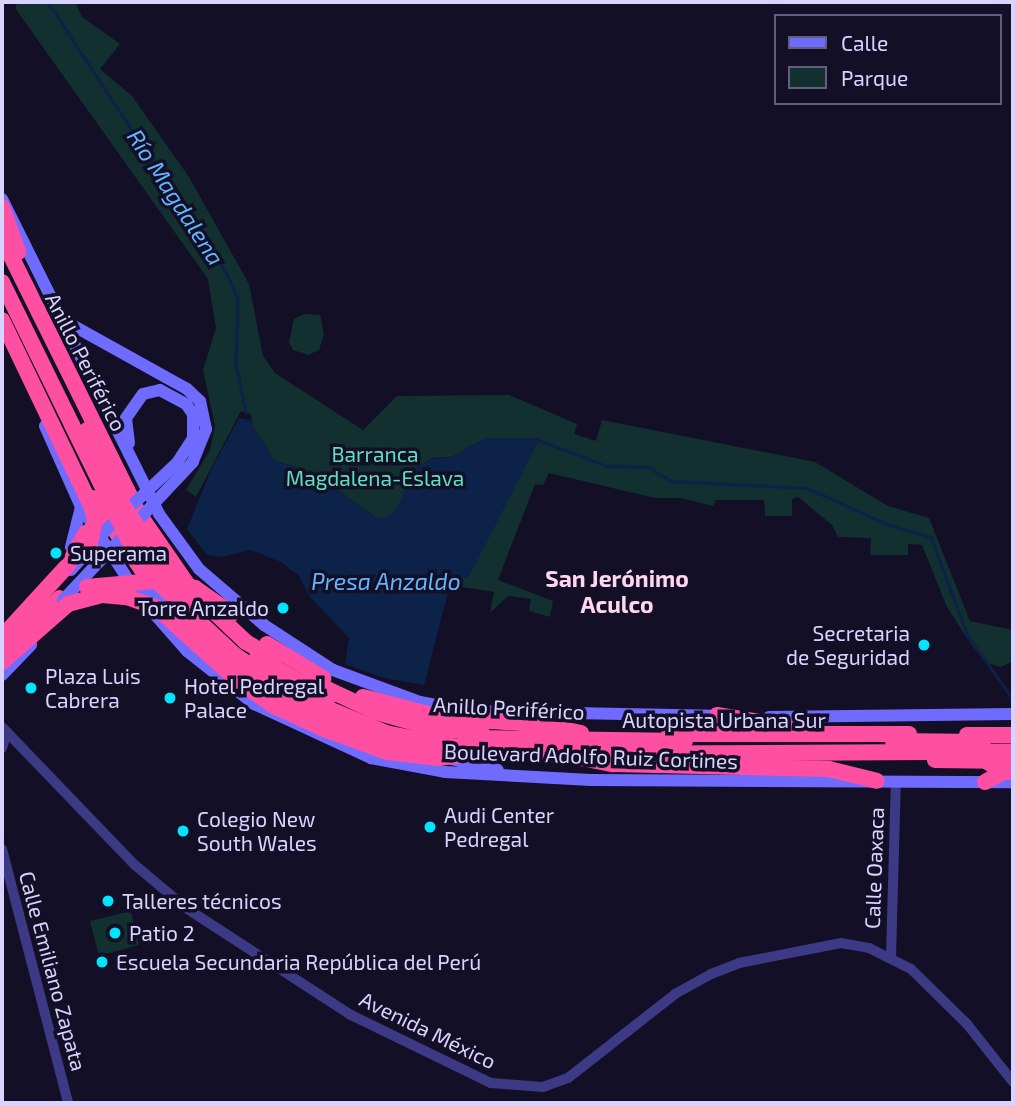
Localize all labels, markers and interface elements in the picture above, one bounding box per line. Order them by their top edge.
legend [774,14,1001,105]
text: Calle [841,30,888,55]
text: Parque [841,65,908,90]
water label: Río Magdalena [122,124,230,270]
street label: Anillo Periférico [40,289,132,435]
park label: Barranca Magdalena-Eslava [286,441,464,491]
place label: Superama [70,540,167,566]
marker: Superama [48,545,64,561]
district label: San Jerónimo Aculco [545,564,689,618]
water label: Presa Anzaldo [311,567,461,595]
place label: Torre Anzaldo [137,595,269,621]
marker: Torre Anzaldo [275,600,291,616]
place label: Secretaria de Seguridad [786,620,910,670]
marker: Secretaria de Seguridad [916,637,932,653]
place label: Plaza Luis Cabrera [45,663,141,713]
place label: Hotel Pedregal Palace [184,673,325,723]
marker: Plaza Luis Cabrera [23,680,39,696]
marker: Hotel Pedregal Palace [162,690,178,706]
street label: Anillo Periférico [433,691,585,725]
street label: Autopista Urbana Sur [622,707,826,733]
street label: Boulevard Adolfo Ruiz Cortines [443,738,739,774]
place label: Audi Center Pedregal [444,802,554,852]
place label: Colegio New South Wales [197,806,317,856]
street label: Calle Oaxaca [859,807,889,929]
marker: Audi Center Pedregal [422,819,438,835]
marker: Colegio New South Wales [175,823,191,839]
street label: Calle Emiliano Zapata [14,868,92,1074]
place label: Talleres técnicos [122,888,282,914]
marker: Talleres técnicos [100,893,116,909]
place label: Patio 2 [129,920,194,946]
marker: Patio 2 [107,925,123,941]
place label: Escuela Secundaria República del Perú [116,949,482,975]
marker: Escuela Secundaria República del Perú [94,954,110,970]
street label: Avenida México [356,986,500,1074]

